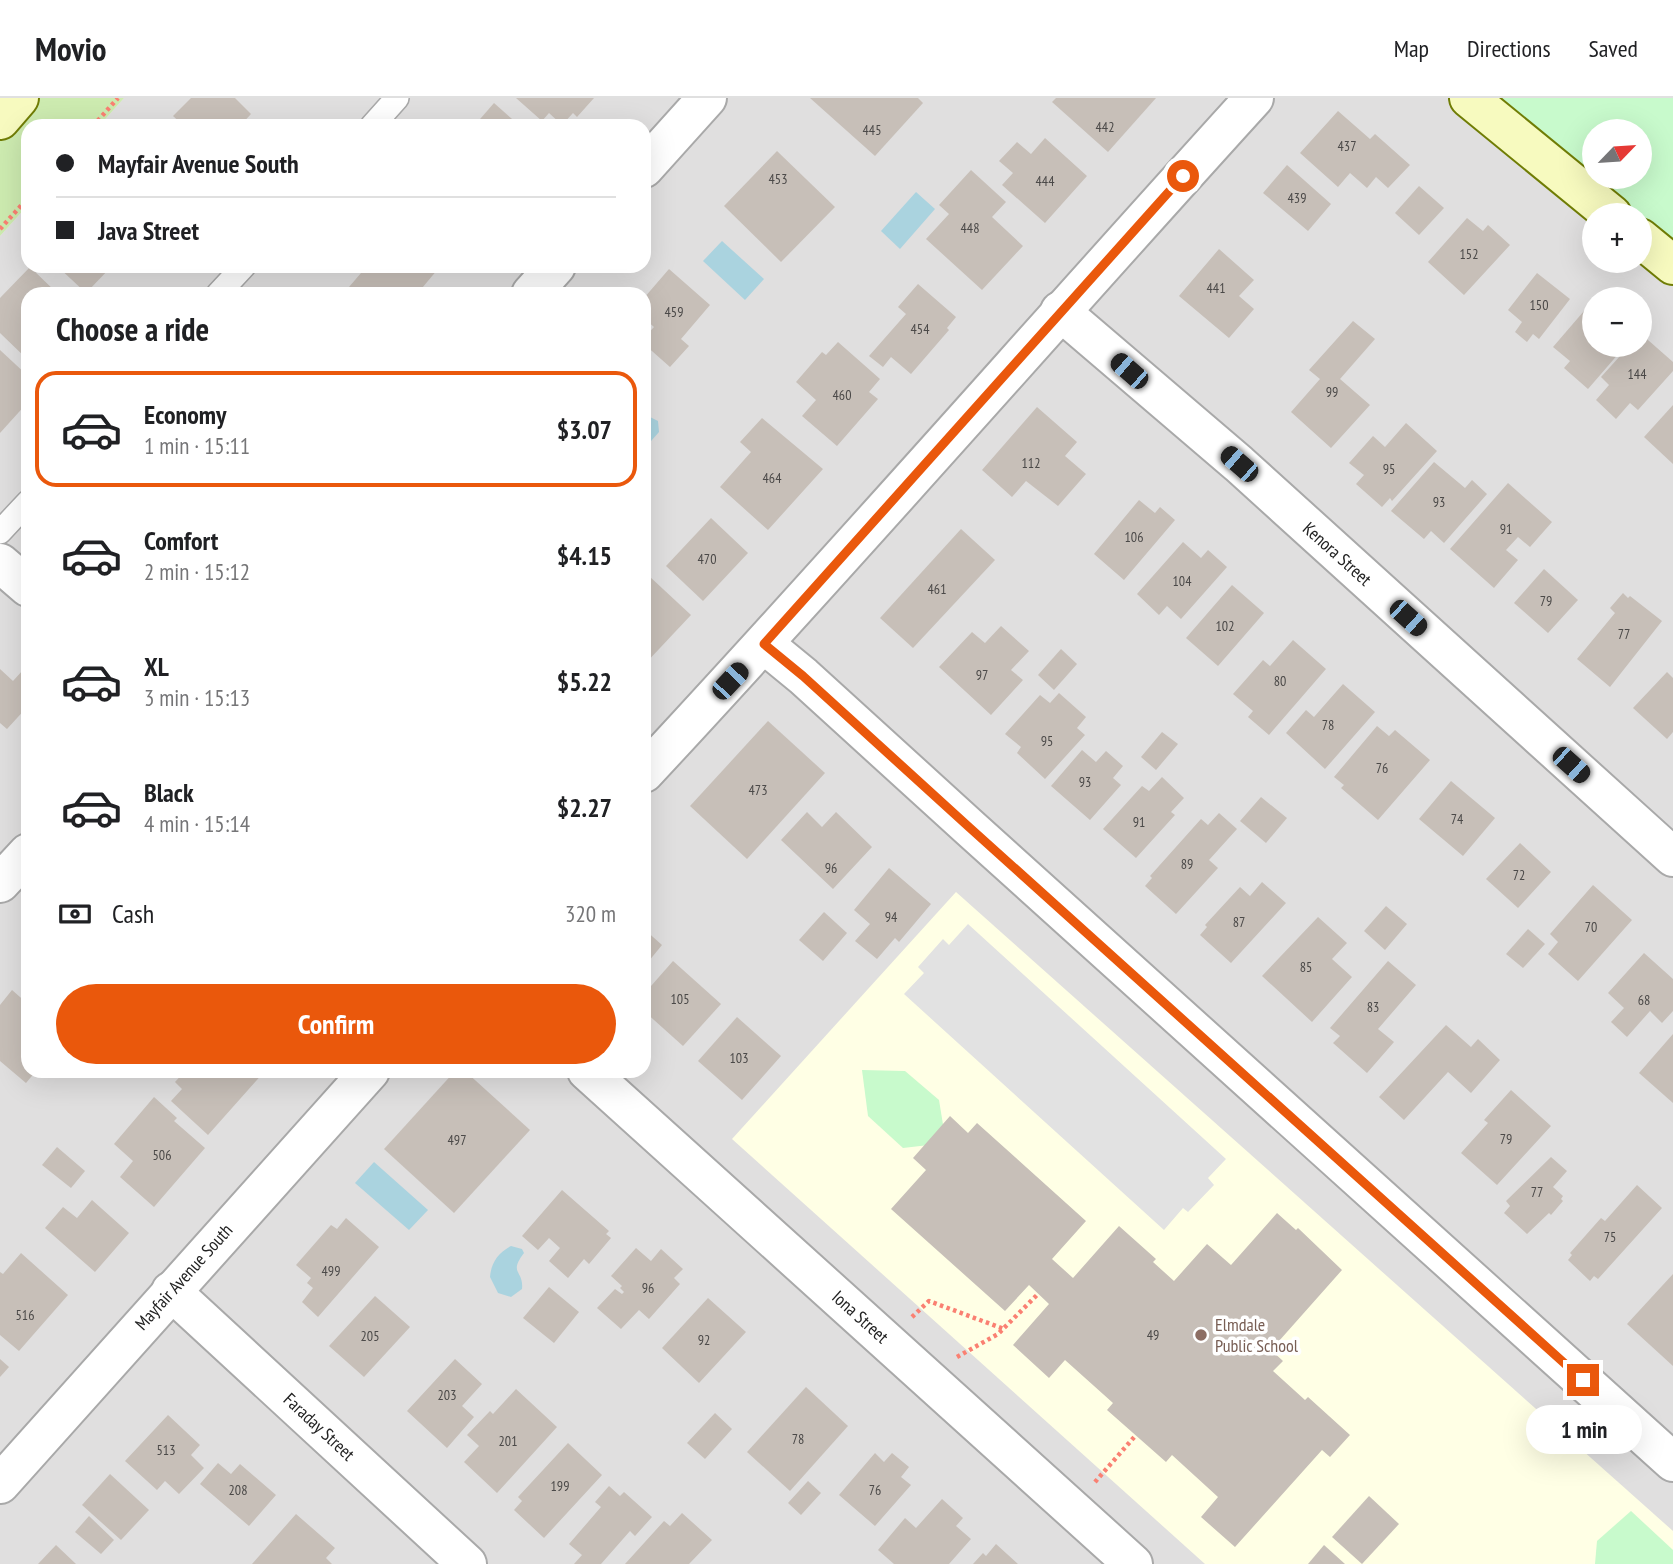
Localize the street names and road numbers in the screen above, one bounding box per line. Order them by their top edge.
street label: Kenora Street [1298,517,1376,590]
street label: Mayfair Avenue South [130,1219,237,1334]
street label: Iona Street [827,1285,893,1348]
street label: Faraday Street [279,1388,360,1465]

